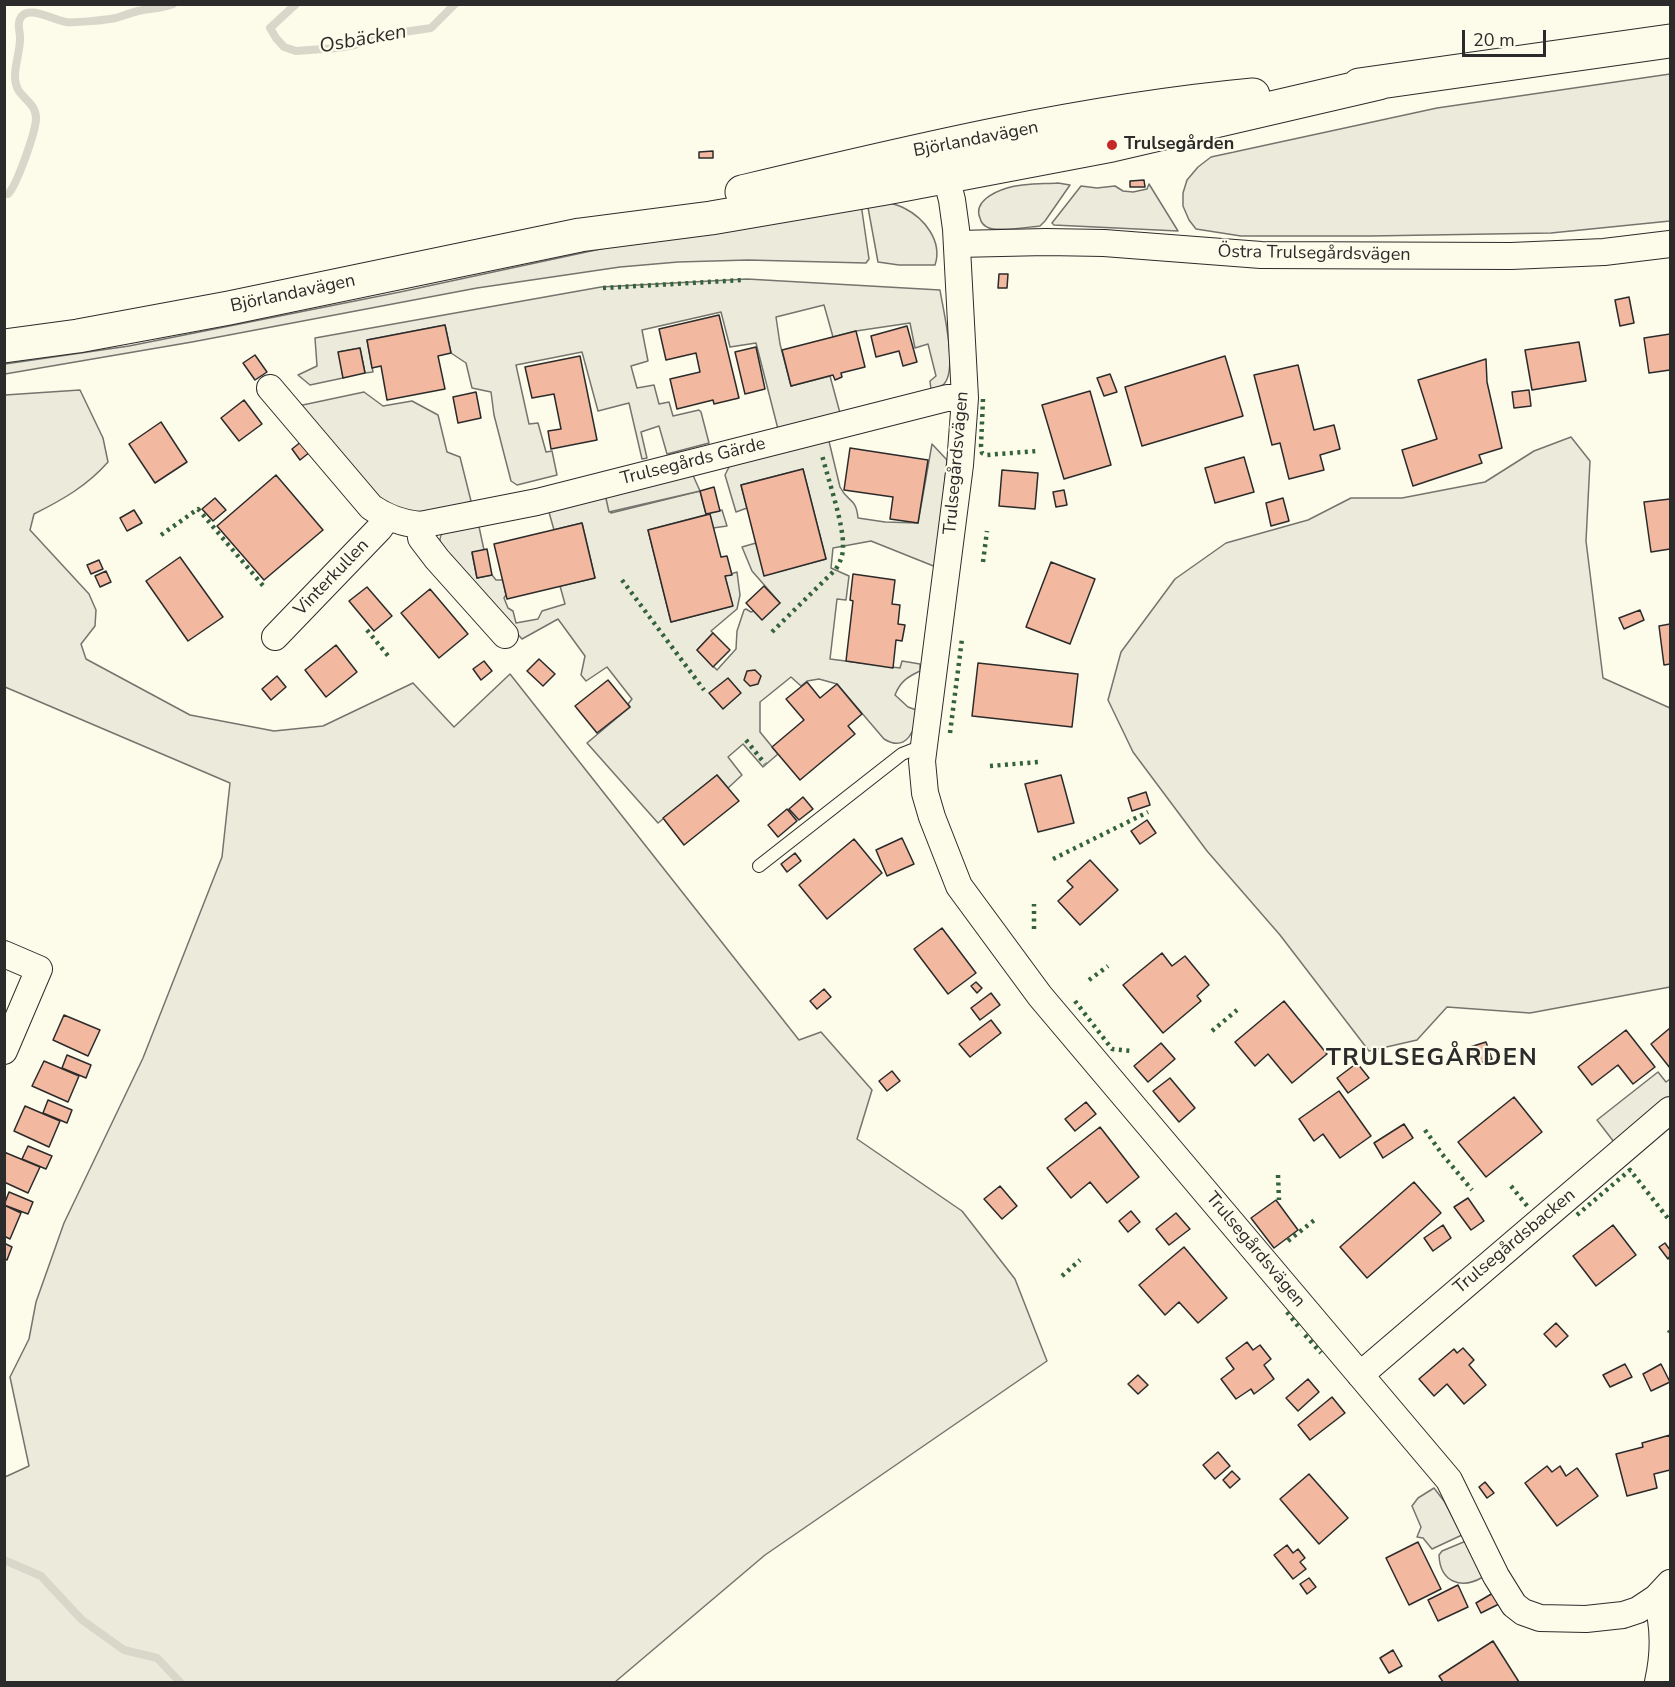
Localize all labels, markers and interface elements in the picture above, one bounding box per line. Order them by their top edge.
scale bar [1465,18,1549,56]
water label: Osbäcken [317,21,409,59]
text: 20 m [1473,28,1515,52]
street label: Björlandavägen [912,117,1040,163]
place label: Trulsegården [1124,134,1234,156]
marker: Trulsegården [1105,138,1119,152]
street label: Östra Trulsegårdsvägen [1217,242,1411,266]
street label: Björlandavägen [229,270,357,318]
street label: Trulsegårdsvägen [940,390,974,536]
street label: Trulsegårds Gärde [618,434,768,490]
street label: Vinterkullen [290,535,374,621]
district label: TRULSEGÅRDEN [1326,1045,1538,1073]
street label: Trulsegårdsbacken [1450,1185,1580,1299]
street label: Trulsegårdsvägen [1200,1188,1310,1312]

